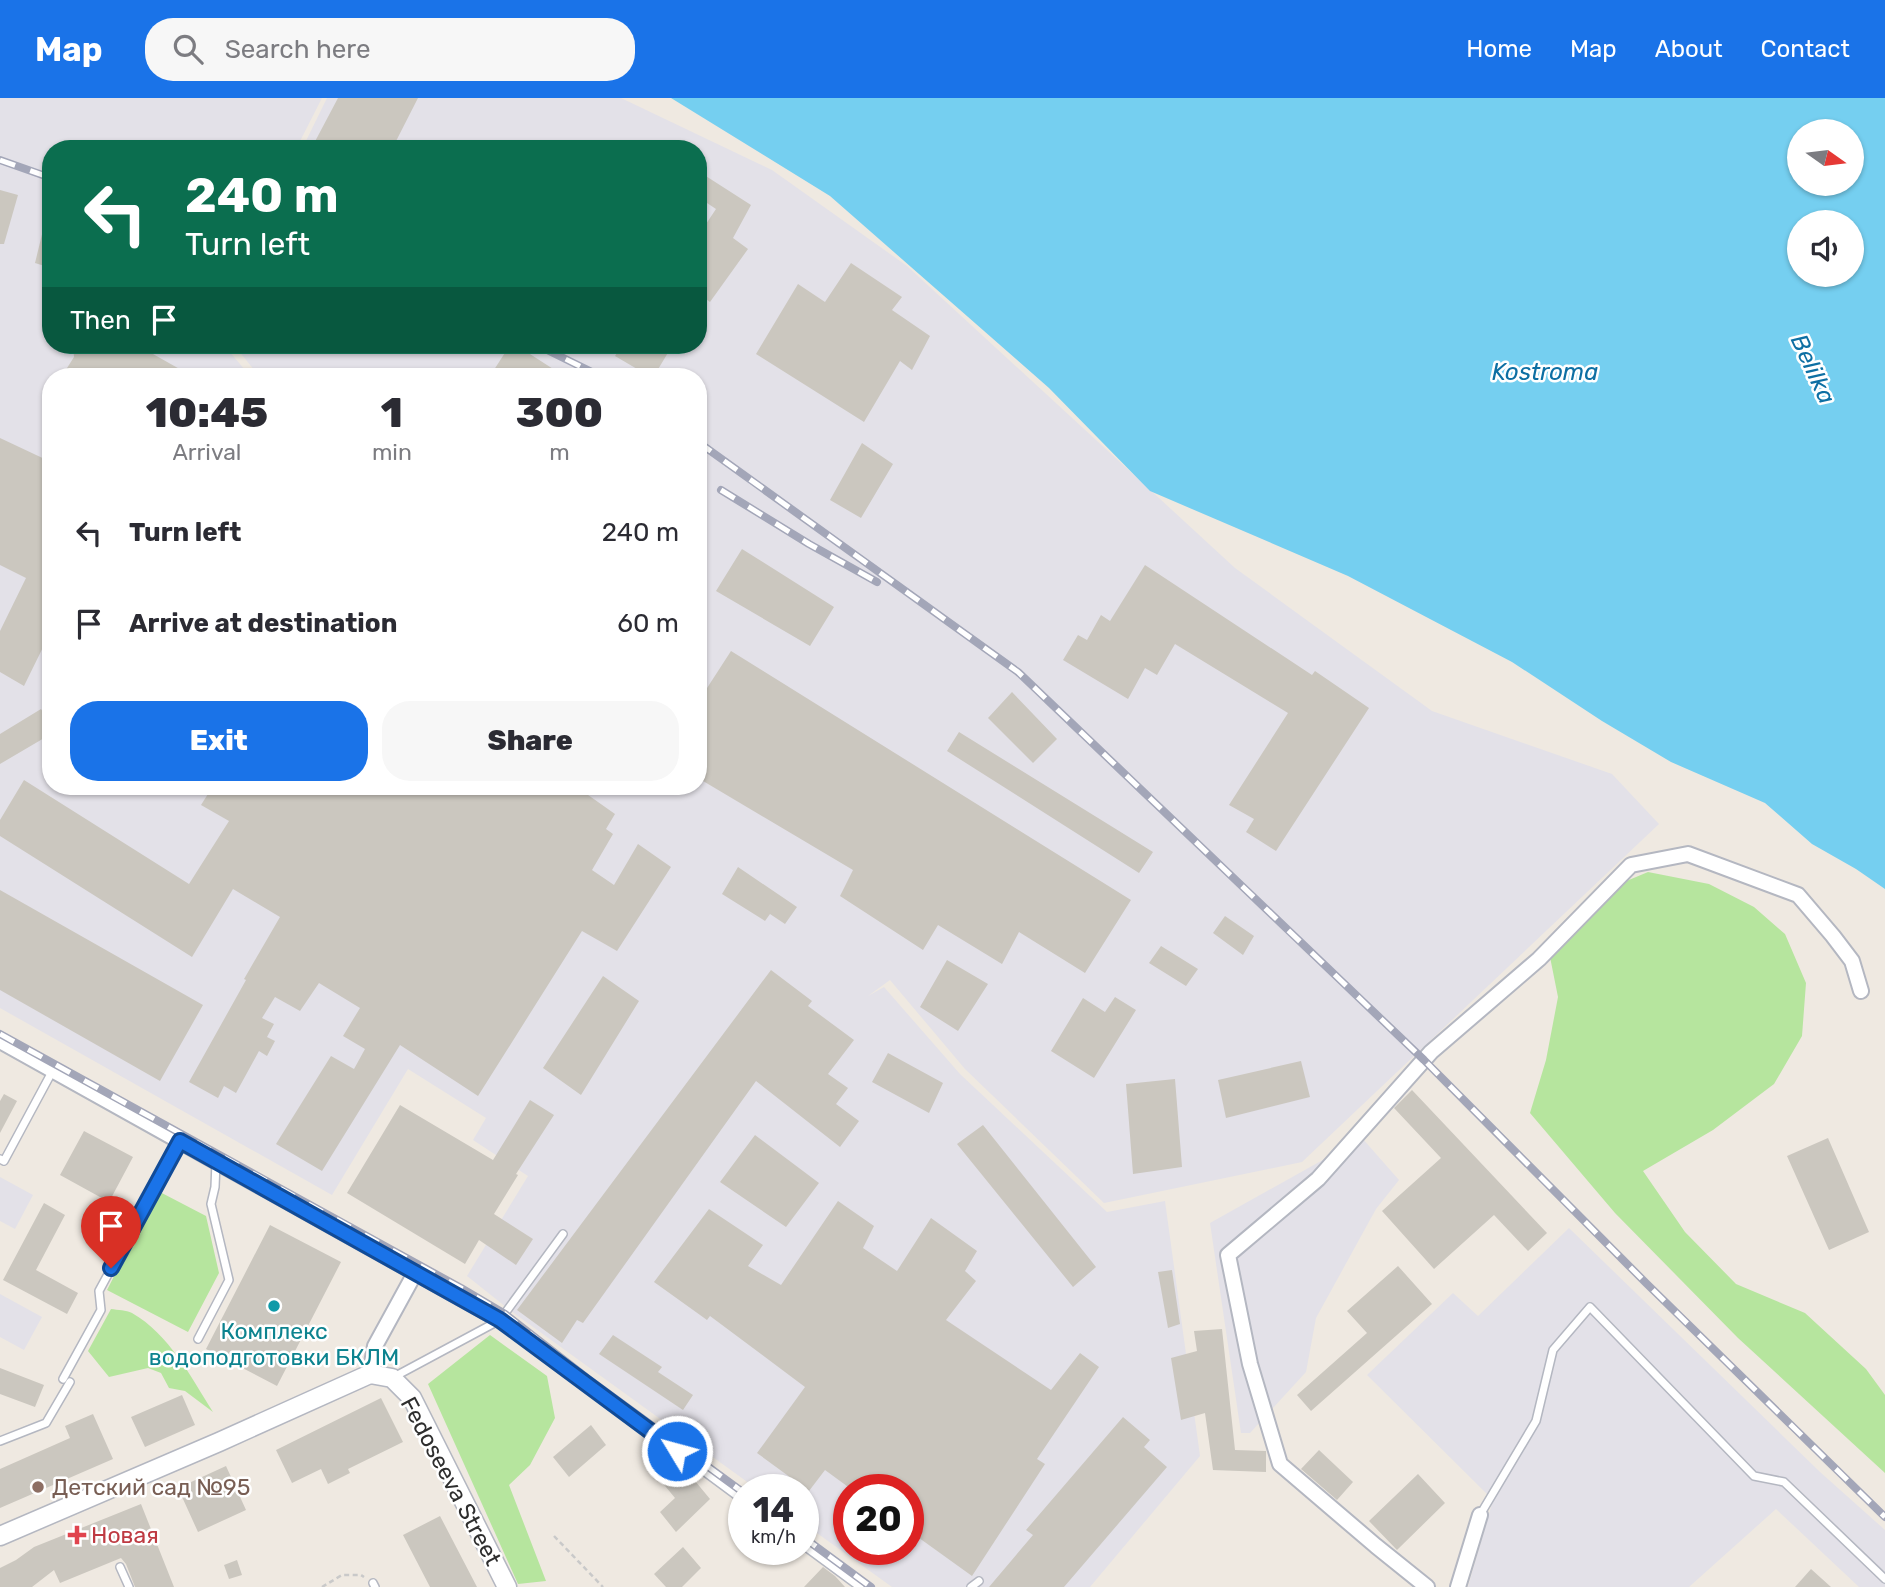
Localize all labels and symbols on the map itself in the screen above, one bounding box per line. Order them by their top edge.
north arrow [1787,119,1864,196]
water label: Belilka [1785,330,1841,408]
water label: Kostroma [1492,358,1598,386]
pin [81,1196,141,1268]
marker: Комплекс водоподготовки БКЛМ [266,1298,282,1314]
place label: Комплекс водоподготовки БКЛМ [149,1317,399,1371]
street label: Fedoseeva Street [395,1392,507,1570]
position arrow [640,1414,714,1488]
place label: Детский сад №95 [52,1473,250,1501]
speed limit sign: 20 [833,1474,924,1565]
marker: Детский сад №95 [30,1479,46,1495]
place label: Новая [91,1521,159,1549]
marker: Новая [69,1527,85,1543]

